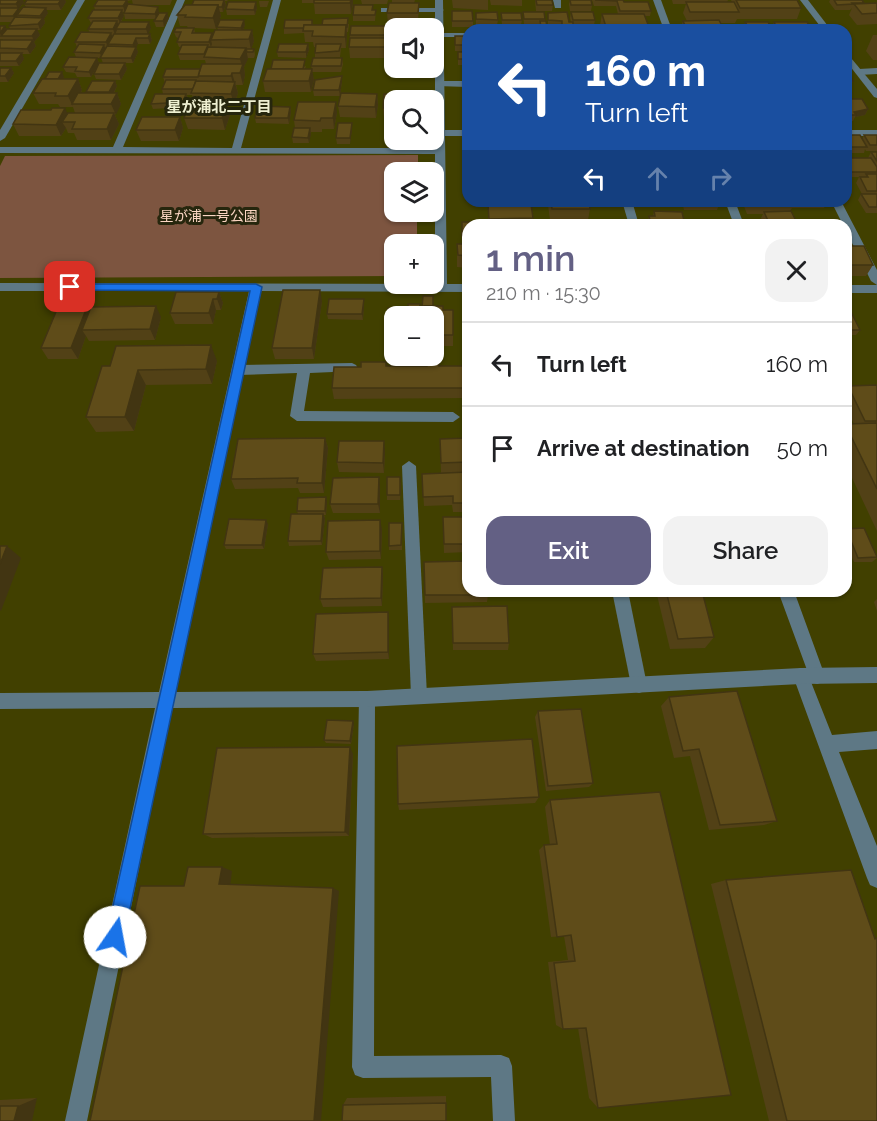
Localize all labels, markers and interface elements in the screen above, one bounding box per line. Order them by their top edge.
map controls [384,18,444,366]
button: sound [384,18,444,78]
text: 160 m [585,47,706,96]
icon: left [486,48,564,126]
button: search [384,90,444,150]
text: Turn left [585,97,688,128]
district label: 星が浦北二丁目 [166,98,272,116]
button: layers [384,162,444,222]
icon: left [578,162,611,195]
icon: ahead [641,162,674,195]
icon: right [704,162,737,195]
park label: 星が浦一号公園 [160,208,258,224]
button: + [384,234,444,294]
text: 1 min [486,237,575,279]
button: close [765,239,828,302]
pin [44,261,95,312]
icon: arrive [53,270,86,303]
text: 210 m · 15:30 [486,281,601,305]
button: − [384,306,444,366]
icon: left [486,348,519,381]
text: Turn left [537,351,627,377]
text: 160 m [766,351,828,377]
icon: arrive [486,432,519,465]
text: Arrive at destination [537,435,750,461]
text: 50 m [777,435,828,461]
button: Exit [486,516,651,585]
button: Share [663,516,828,585]
position arrow [83,905,147,969]

